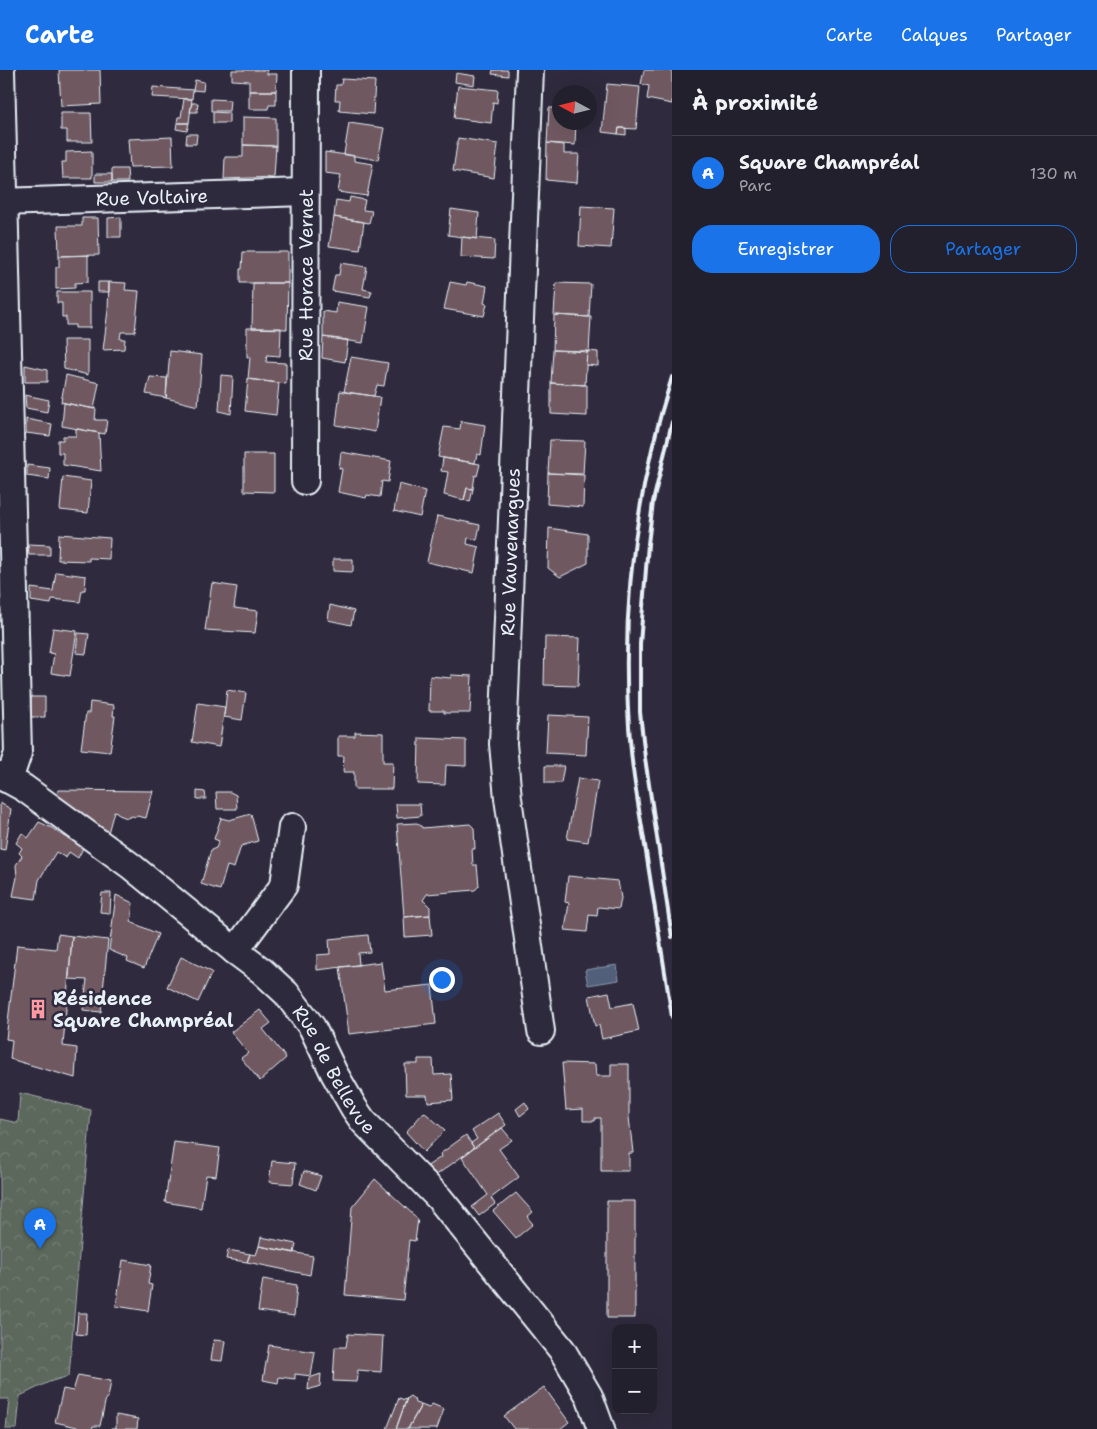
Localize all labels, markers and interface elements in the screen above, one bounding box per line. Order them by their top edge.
text: Carte [25,19,94,51]
text: Carte [826,23,873,47]
text: Calques [901,23,968,47]
text: Partager [996,23,1072,47]
north arrow [552,85,597,130]
text: À proximité [692,89,818,117]
text: Square Champréal [739,150,920,175]
text: A [702,163,714,184]
text: 130 m [1030,163,1077,184]
text: Parc [739,175,772,196]
street label: Rue Voltaire [95,183,209,212]
street label: Rue Horace Vernet [293,189,319,361]
button: Enregistrer [692,225,880,273]
button: Partager [890,225,1077,273]
street label: Rue Vauvenargues [495,467,526,637]
your location [429,967,455,993]
place label: Résidence Square Champréal [53,986,234,1033]
building icon: Résidence Square Champréal [27,998,49,1020]
street label: Rue de Bellevue [287,1000,381,1140]
pin: A [24,1208,56,1249]
map controls [612,1324,657,1414]
button: + [612,1324,657,1369]
button: − [612,1369,657,1414]

